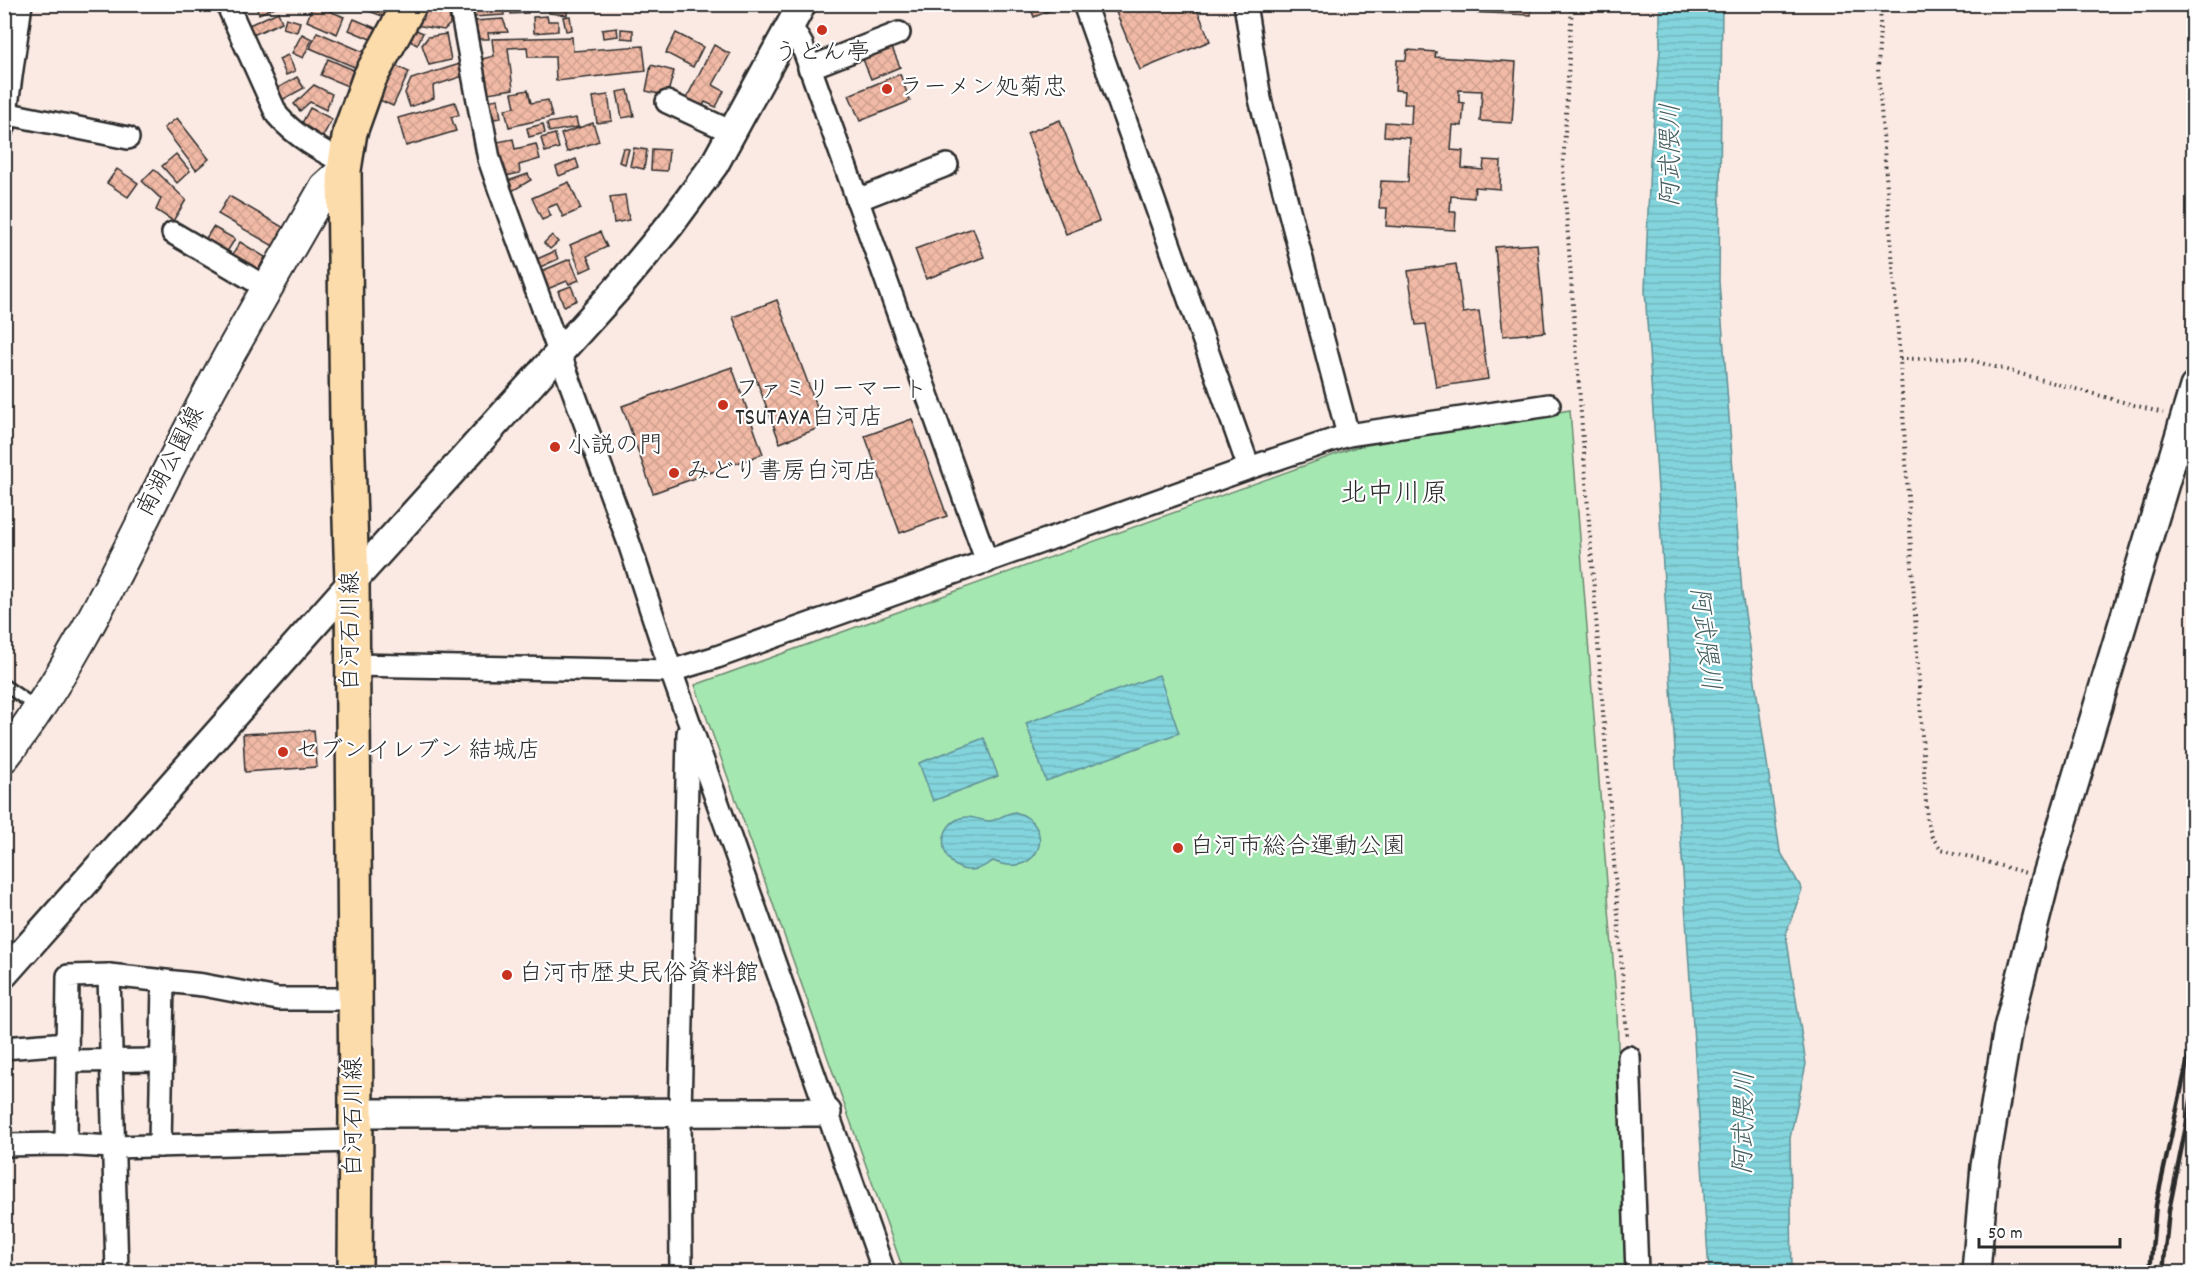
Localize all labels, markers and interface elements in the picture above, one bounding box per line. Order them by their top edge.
marker: うどん亭 [815,23,829,37]
place label: うどん亭 [774,37,870,71]
place label: ラーメン処菊忠 [899,72,1067,106]
marker: ラーメン処菊忠 [880,82,894,96]
water label: 阿武隈川 [1654,103,1691,207]
place label: ファミリーマート TSUTAYA白河店 [735,374,927,436]
marker: ファミリーマート TSUTAYA白河店 [716,398,730,412]
street label: 南湖公園線 [130,401,214,523]
place label: 小説の門 [567,430,663,464]
marker: 小説の門 [548,440,562,454]
place label: みどり書房白河店 [686,456,878,490]
marker: みどり書房白河店 [667,466,681,480]
district label: 北中川原 [1340,476,1448,515]
street label: 白河石川線 [335,571,369,691]
water label: 阿武隈川 [1678,585,1728,693]
place label: セブンイレブン 結城店 [295,735,541,769]
marker: セブンイレブン 結城店 [276,745,290,759]
place label: 白河市総合運動公園 [1190,831,1406,865]
marker: 白河市総合運動公園 [1171,841,1185,855]
place label: 白河市歴史民俗資料館 [519,958,759,992]
marker: 白河市歴史民俗資料館 [500,968,514,982]
street label: 白河石川線 [338,1057,372,1177]
water label: 阿武隈川 [1727,1071,1765,1175]
scale bar [1979,1211,2120,1249]
text: 50 m [1988,1222,2023,1247]

